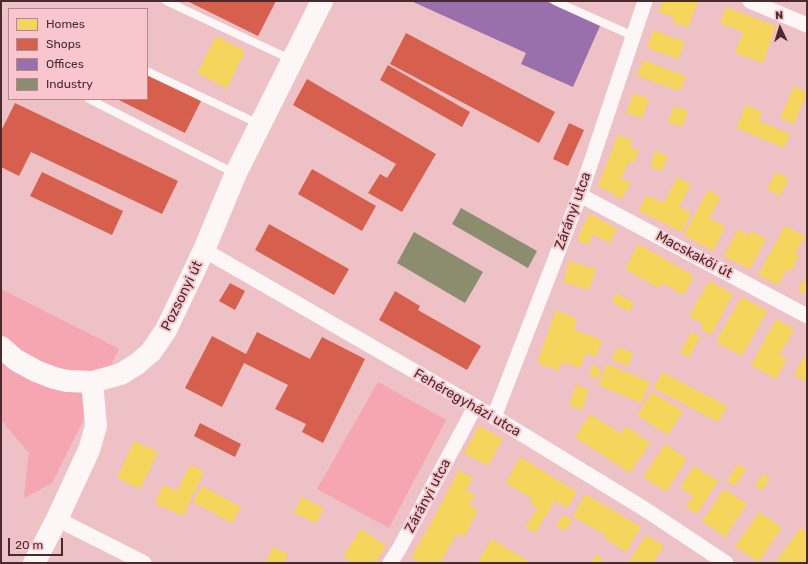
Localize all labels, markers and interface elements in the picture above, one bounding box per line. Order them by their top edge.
legend [8,8,148,100]
north arrow [760,8,800,48]
text: N [775,9,784,22]
text: Homes [46,17,85,31]
text: Shops [46,37,81,51]
text: Offices [46,57,84,71]
text: Industry [46,77,93,91]
street label: Zárányi utca [551,170,595,252]
street label: Macskakői út [653,228,735,282]
street label: Pozsonyi út [158,258,206,334]
street label: Fehéregyházi utca [410,366,524,440]
street label: Zárányi utca [402,456,454,536]
scale bar [10,530,65,556]
text: 20 m [15,538,43,552]

